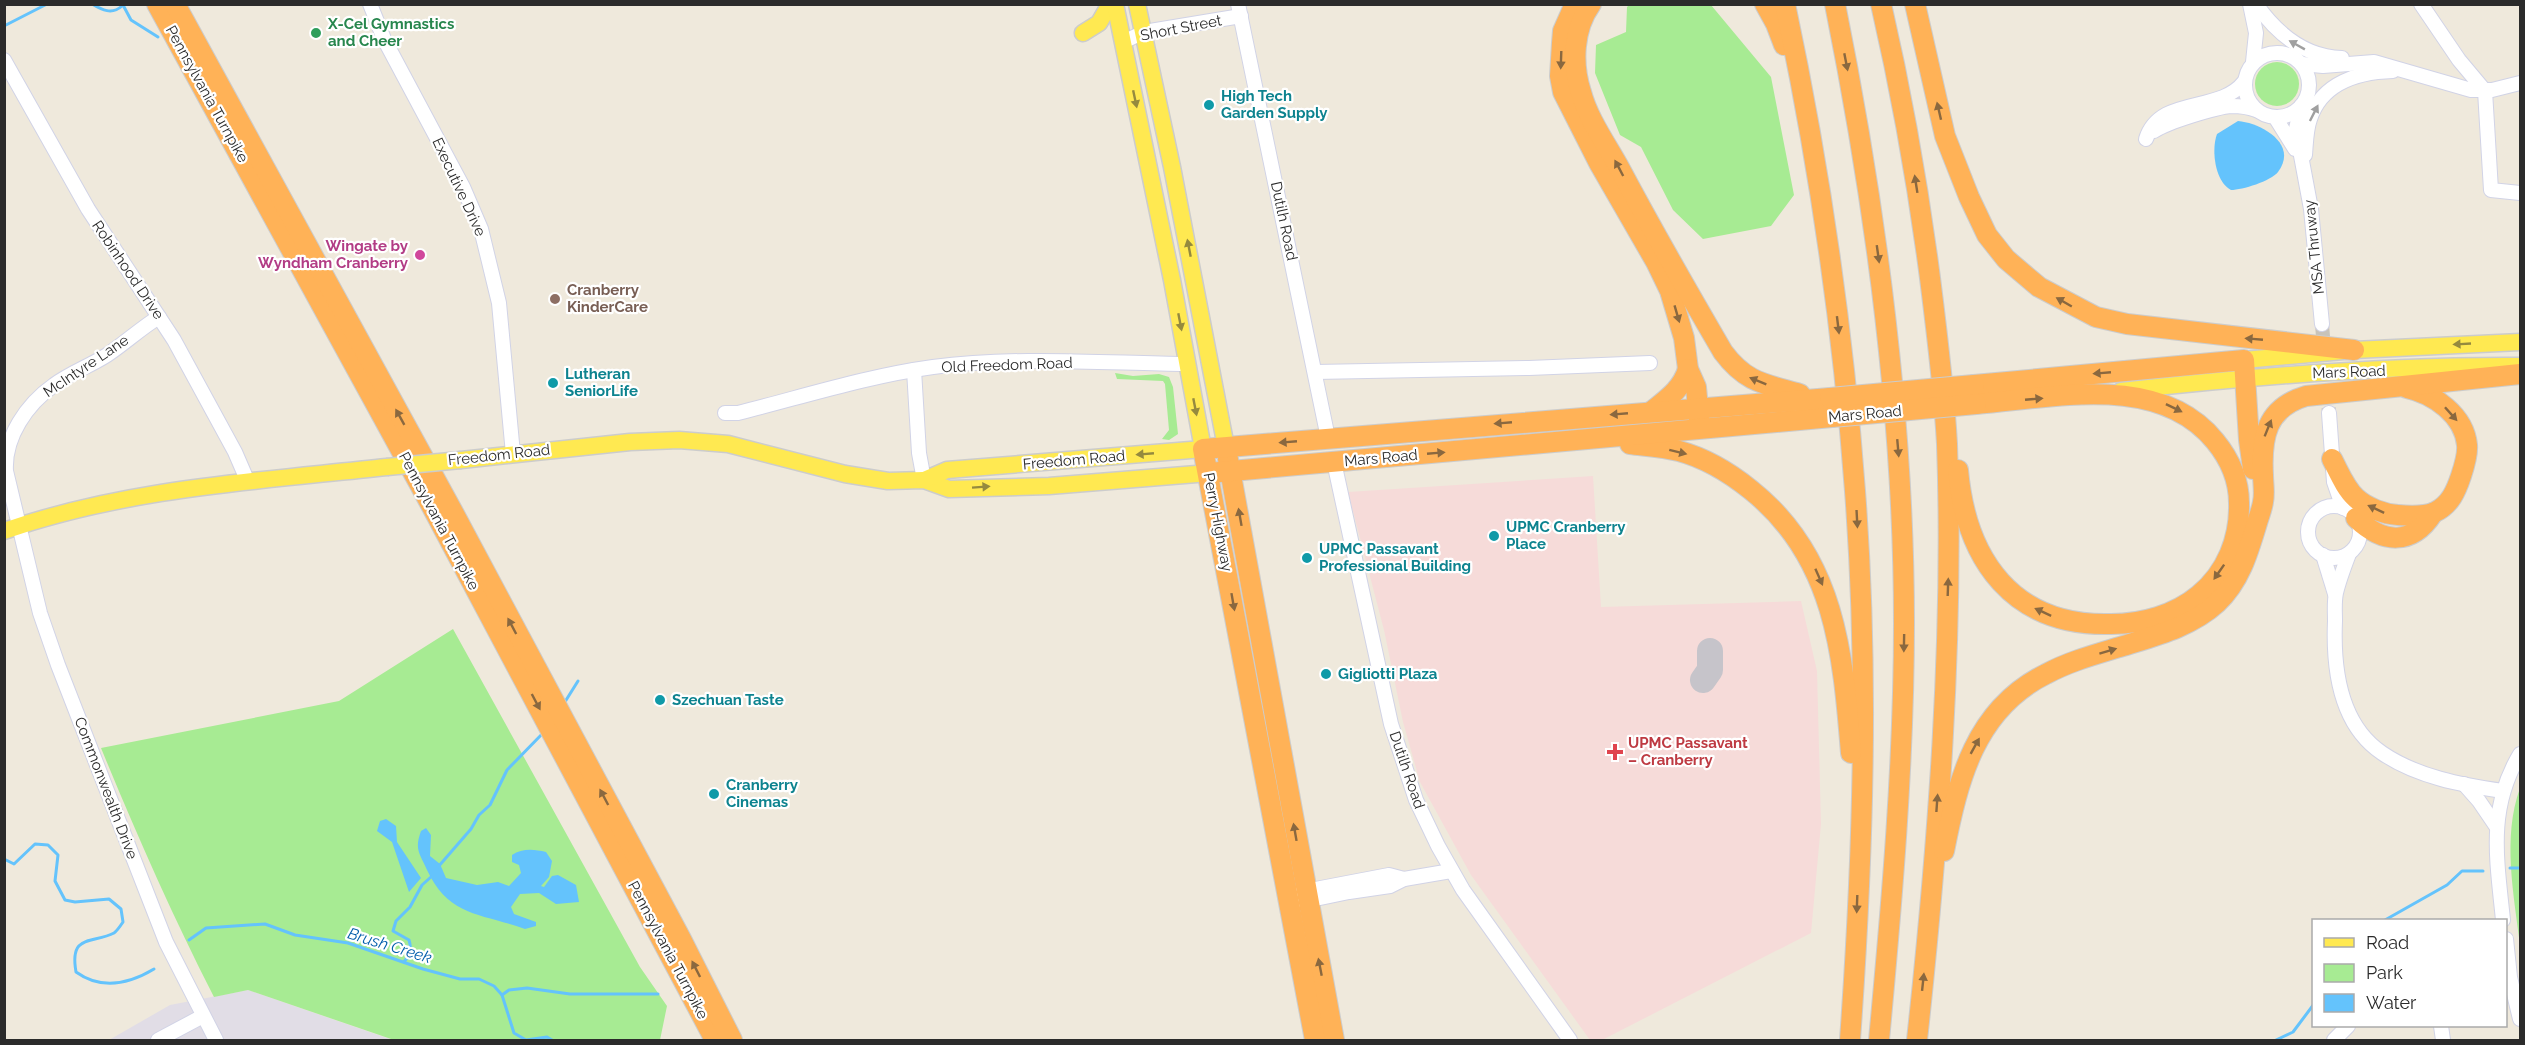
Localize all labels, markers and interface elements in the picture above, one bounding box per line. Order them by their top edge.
street label: Short Street [1139,11,1223,45]
place label: X-Cel Gymnastics and Cheer [327,15,454,50]
street label: Pennsylvania Turnpike [162,22,252,166]
marker: X-Cel Gymnastics and Cheer [309,26,323,40]
one-way arrow [2289,40,2306,50]
one-way arrow [1556,51,1565,70]
one-way arrow [1842,53,1851,72]
place label: High Tech Garden Supply [1221,87,1328,122]
one-way arrow [1131,90,1141,109]
marker: High Tech Garden Supply [1202,98,1216,112]
one-way arrow [1934,101,1943,120]
one-way arrow [2309,104,2319,121]
street label: Executive Drive [428,135,490,239]
one-way arrow [1615,159,1625,177]
one-way arrow [1912,175,1921,194]
street label: Dutilh Road [1267,180,1301,262]
street label: MSA Thruway [2300,199,2328,295]
street label: Robinhood Drive [88,217,168,323]
place label: Wingate by Wyndham Cranberry [258,237,409,272]
one-way arrow [1184,239,1193,258]
one-way arrow [1873,245,1882,264]
marker: Wingate by Wyndham Cranberry [413,248,427,262]
place label: Cranberry KinderCare [567,281,648,316]
marker: Cranberry KinderCare [548,292,562,306]
one-way arrow [2056,297,2073,307]
one-way arrow [1673,306,1682,324]
one-way arrow [1176,312,1185,331]
one-way arrow [1833,315,1843,334]
street label: McIntyre Lane [40,331,132,401]
one-way arrow [2245,335,2264,344]
one-way arrow [2453,340,2472,349]
street label: Old Freedom Road [941,354,1073,376]
street label: Mars Road [2312,362,2386,382]
place label: Lutheran SeniorLife [565,365,638,400]
one-way arrow [2092,368,2111,378]
marker: Lutheran SeniorLife [546,376,560,390]
one-way arrow [1749,376,1767,385]
one-way arrow [2024,394,2043,404]
one-way arrow [1191,397,1200,416]
street label: Mars Road [1828,402,1902,426]
one-way arrow [2165,404,2182,413]
one-way arrow [2444,406,2457,421]
one-way arrow [395,408,405,425]
one-way arrow [1610,409,1629,419]
one-way arrow [1494,418,1513,428]
one-way arrow [2264,418,2274,436]
one-way arrow [1278,437,1297,447]
one-way arrow [1893,439,1902,458]
street label: Freedom Road [447,441,551,469]
street label: Mars Road [1344,446,1418,470]
street label: Freedom Road [1022,447,1126,473]
one-way arrow [1427,448,1446,458]
one-way arrow [1668,448,1687,458]
street label: Pennsylvania Turnpike [395,449,483,593]
one-way arrow [1136,449,1155,459]
street label: Perry Highway [1200,471,1236,573]
one-way arrow [971,482,990,491]
one-way arrow [2368,505,2385,514]
one-way arrow [1235,507,1244,526]
one-way arrow [1852,509,1861,528]
place label: UPMC Cranberry Place [1506,518,1626,553]
marker: UPMC Cranberry Place [1487,529,1501,543]
place label: UPMC Passavant Professional Building [1319,540,1471,575]
marker: UPMC Passavant Professional Building [1300,551,1314,565]
one-way arrow [2213,564,2225,580]
one-way arrow [1815,568,1824,586]
one-way arrow [1943,578,1952,597]
one-way arrow [1229,593,1238,612]
one-way arrow [2034,607,2051,616]
one-way arrow [507,617,517,634]
one-way arrow [1899,634,1908,653]
one-way arrow [2099,645,2117,655]
place label: Gigliotti Plaza [1338,665,1438,683]
marker: Gigliotti Plaza [1319,667,1333,681]
place label: Szechuan Taste [672,691,784,709]
one-way arrow [531,693,541,710]
marker: Szechuan Taste [653,693,667,707]
street label: Commonwealth Drive [71,714,141,862]
street label: Dutilh Road [1385,729,1429,811]
place label: UPMC Passavant – Cranberry [1628,734,1748,769]
one-way arrow [1969,738,1980,754]
marker: UPMC Passavant – Cranberry [1606,743,1624,761]
place label: Cranberry Cinemas [726,776,799,811]
marker: Cranberry Cinemas [707,787,721,801]
one-way arrow [599,789,609,806]
one-way arrow [1932,794,1942,813]
one-way arrow [1291,823,1300,842]
street label: Pennsylvania Turnpike [624,878,712,1022]
one-way arrow [1852,895,1861,914]
legend [2312,919,2507,1027]
water label: Brush Creek [346,924,434,967]
text: Road [2366,932,2409,953]
one-way arrow [1315,957,1324,976]
one-way arrow [691,961,701,978]
text: Park [2366,962,2403,983]
one-way arrow [1919,973,1928,992]
text: Water [2366,992,2417,1013]

